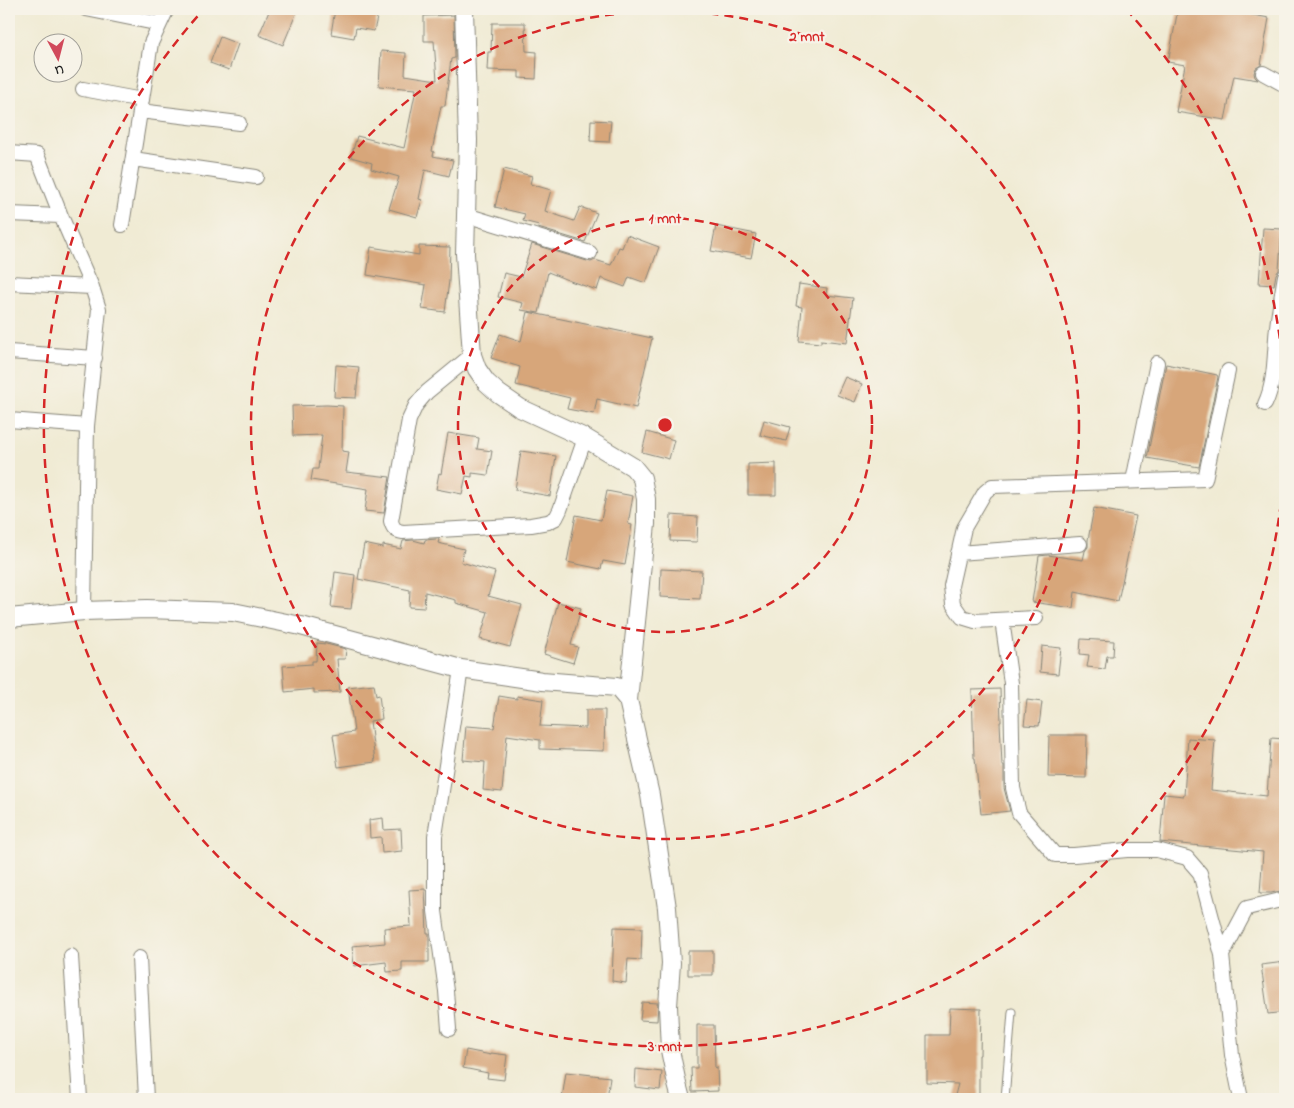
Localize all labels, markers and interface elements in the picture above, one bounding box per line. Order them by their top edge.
text: 2 mnt [788,26,826,48]
north arrow [32,32,82,82]
text: U [54,58,65,80]
text: 1 mnt [649,208,682,230]
centre of rings [656,416,674,434]
text: 3 mnt [647,1036,683,1058]

